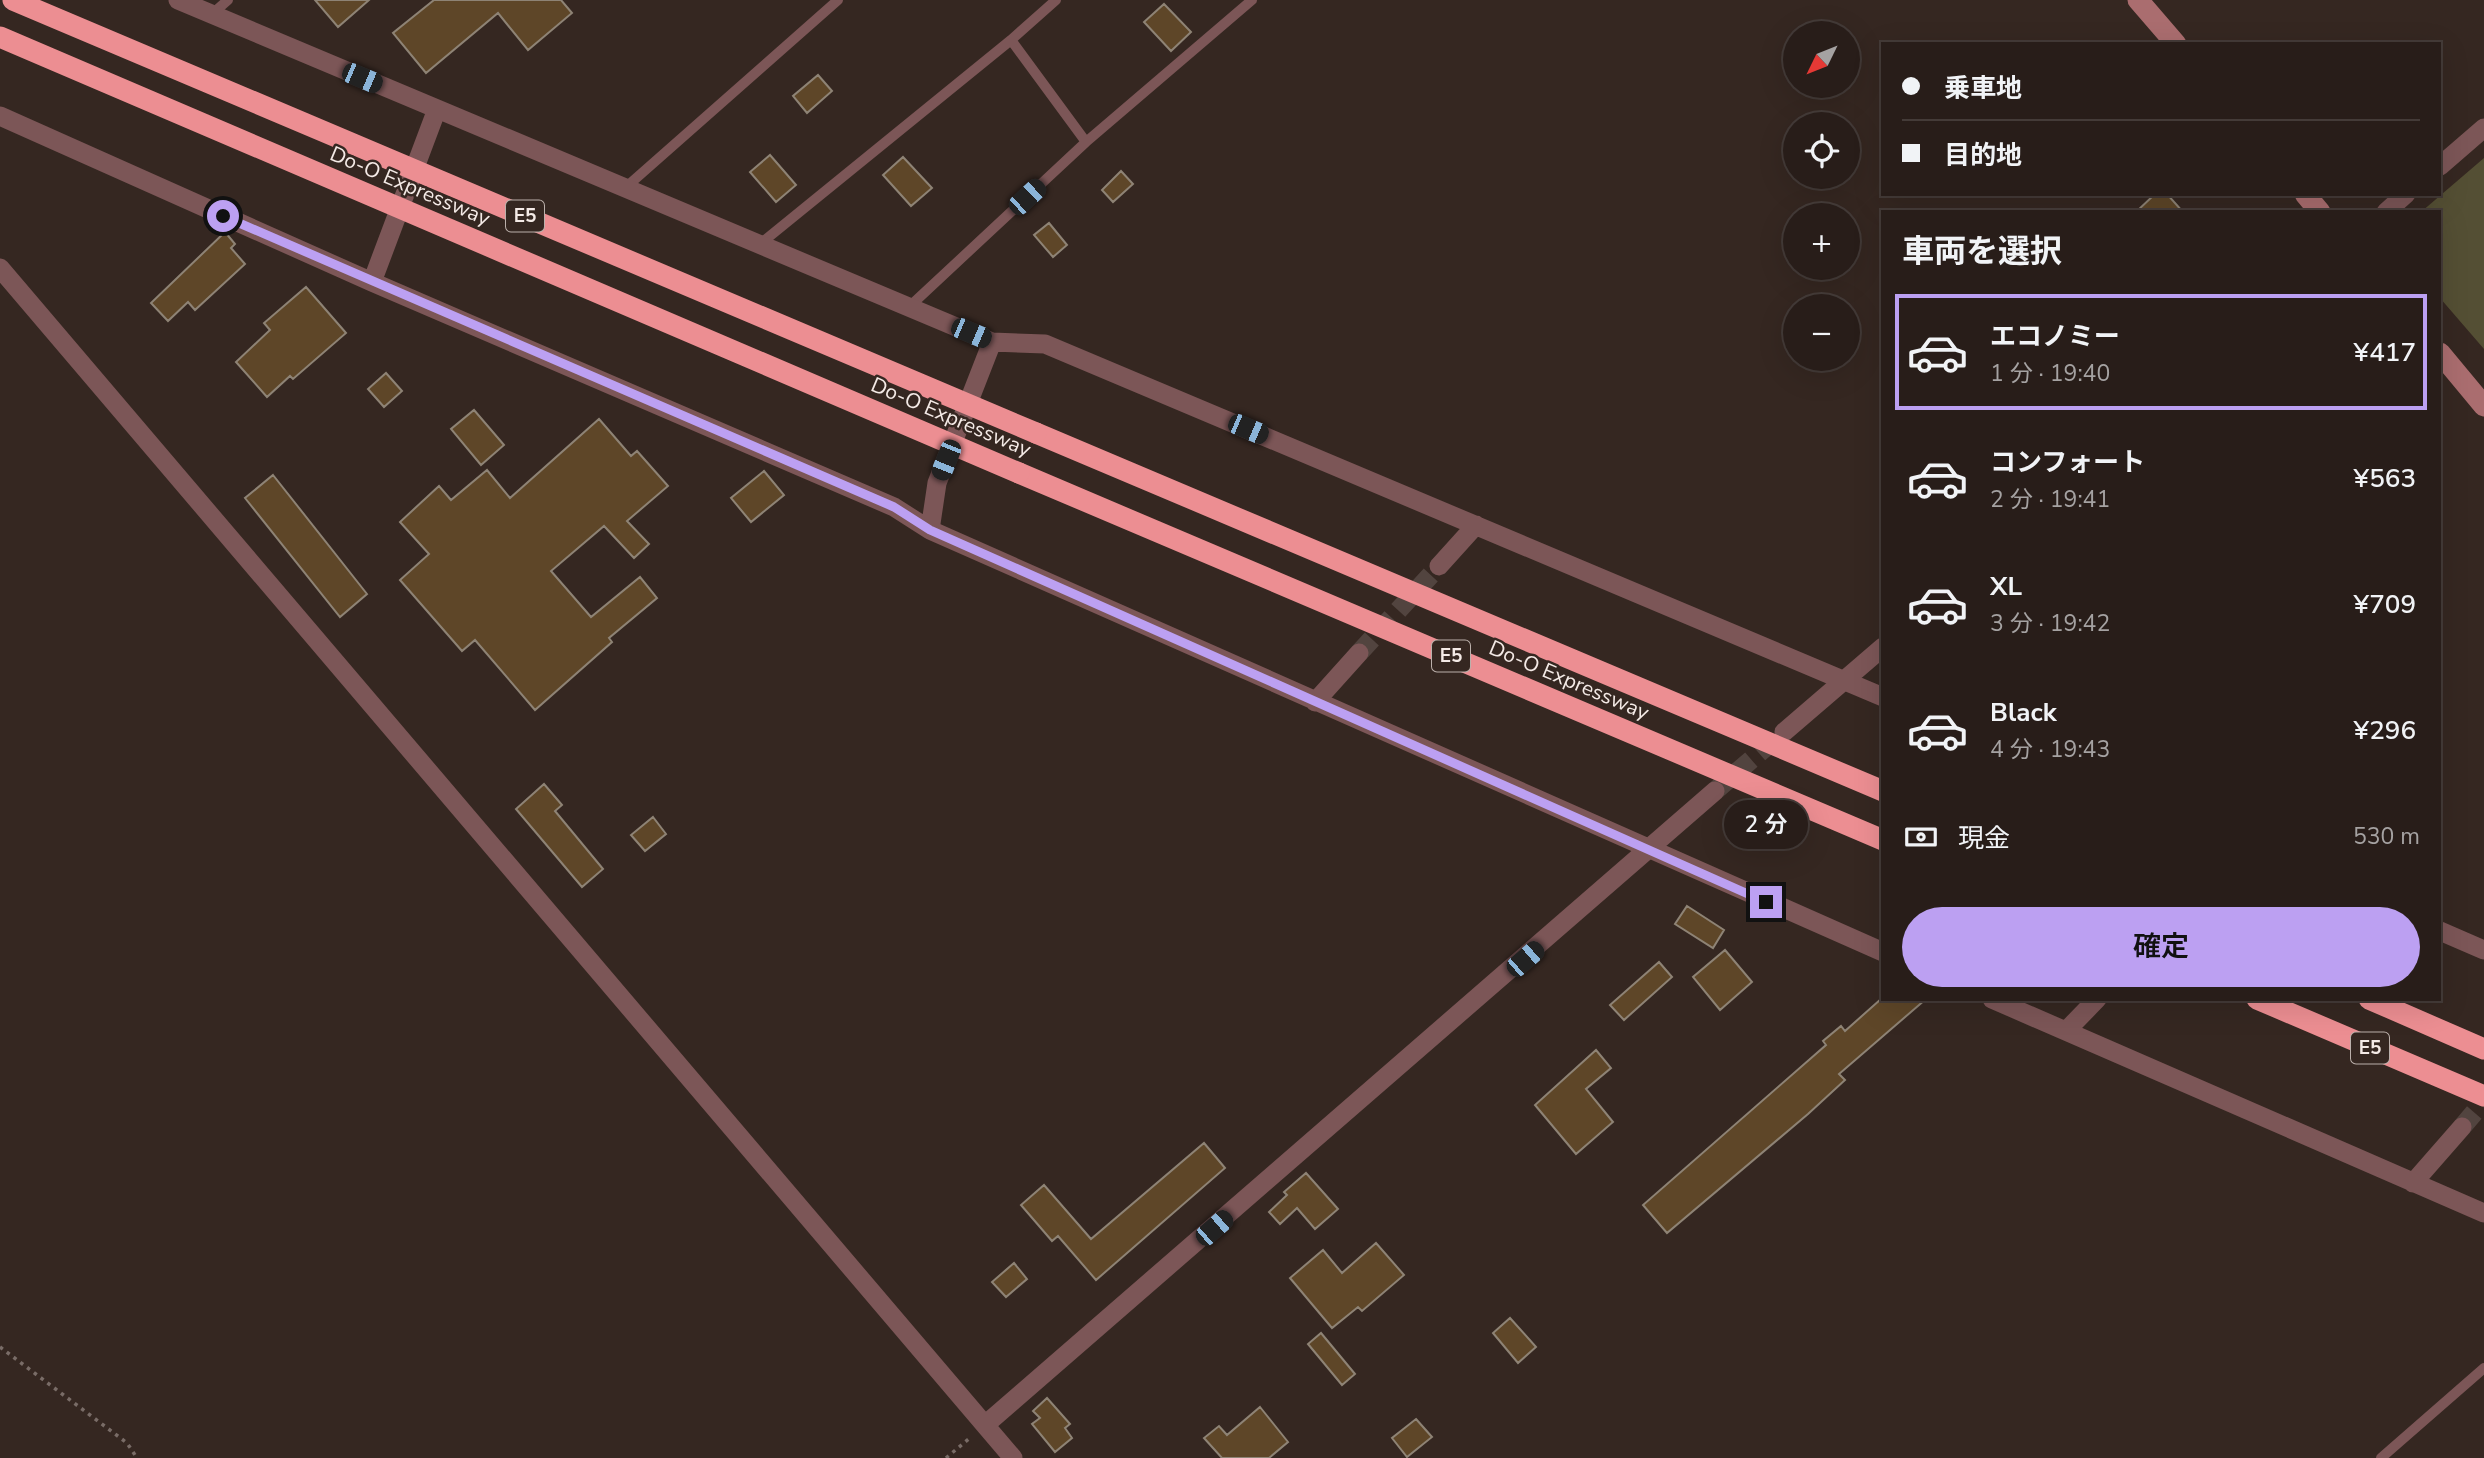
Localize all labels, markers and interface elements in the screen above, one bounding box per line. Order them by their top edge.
north arrow [1783,21,1860,98]
map controls [1783,21,1860,371]
car [339,60,386,96]
text: 乗車地 [1944,71,2022,106]
button: locate [1783,112,1860,189]
text: 目的地 [1944,138,2022,173]
street label: Do-O Expressway [326,140,495,232]
car [1005,175,1050,219]
route start [207,200,239,232]
road number: E5 [506,200,544,232]
button: + [1783,203,1860,280]
text: 車両を選択 [1902,230,2062,273]
button: − [1783,294,1860,371]
car [948,315,995,351]
text: エコノミー [1990,319,2120,354]
icon: car [1906,321,1969,384]
text: ¥417 [2354,335,2416,370]
text: 1 分 · 19:40 [1990,358,2110,389]
street label: Do-O Expressway [867,371,1036,463]
car [1225,411,1272,447]
car [929,437,964,483]
text: コンフォート [1990,445,2145,480]
icon: car [1906,447,1969,510]
text: ¥563 [2354,461,2416,496]
text: 2 分 · 19:41 [1990,484,2110,515]
text: XL [1990,569,2022,604]
icon: car [1906,573,1969,636]
text: ¥709 [2354,587,2416,622]
text: 3 分 · 19:42 [1990,608,2110,639]
street label: Do-O Expressway [1485,634,1654,726]
road number: E5 [1432,640,1470,671]
text: Black [1990,695,2057,730]
icon: car [1906,699,1969,762]
text: ¥296 [2354,713,2416,748]
text: 4 分 · 19:43 [1990,734,2110,765]
callout: 2 分 [1724,800,1808,850]
text: 2 分 [1745,809,1787,840]
icon: cash [1902,818,1940,856]
text: 現金 [1958,821,2010,856]
text: 530 m [2353,821,2420,852]
route end [1750,886,1782,918]
button: 確定 [1902,907,2420,987]
car [1503,937,1548,981]
road number: E5 [2351,1032,2389,1064]
car [1192,1206,1237,1250]

